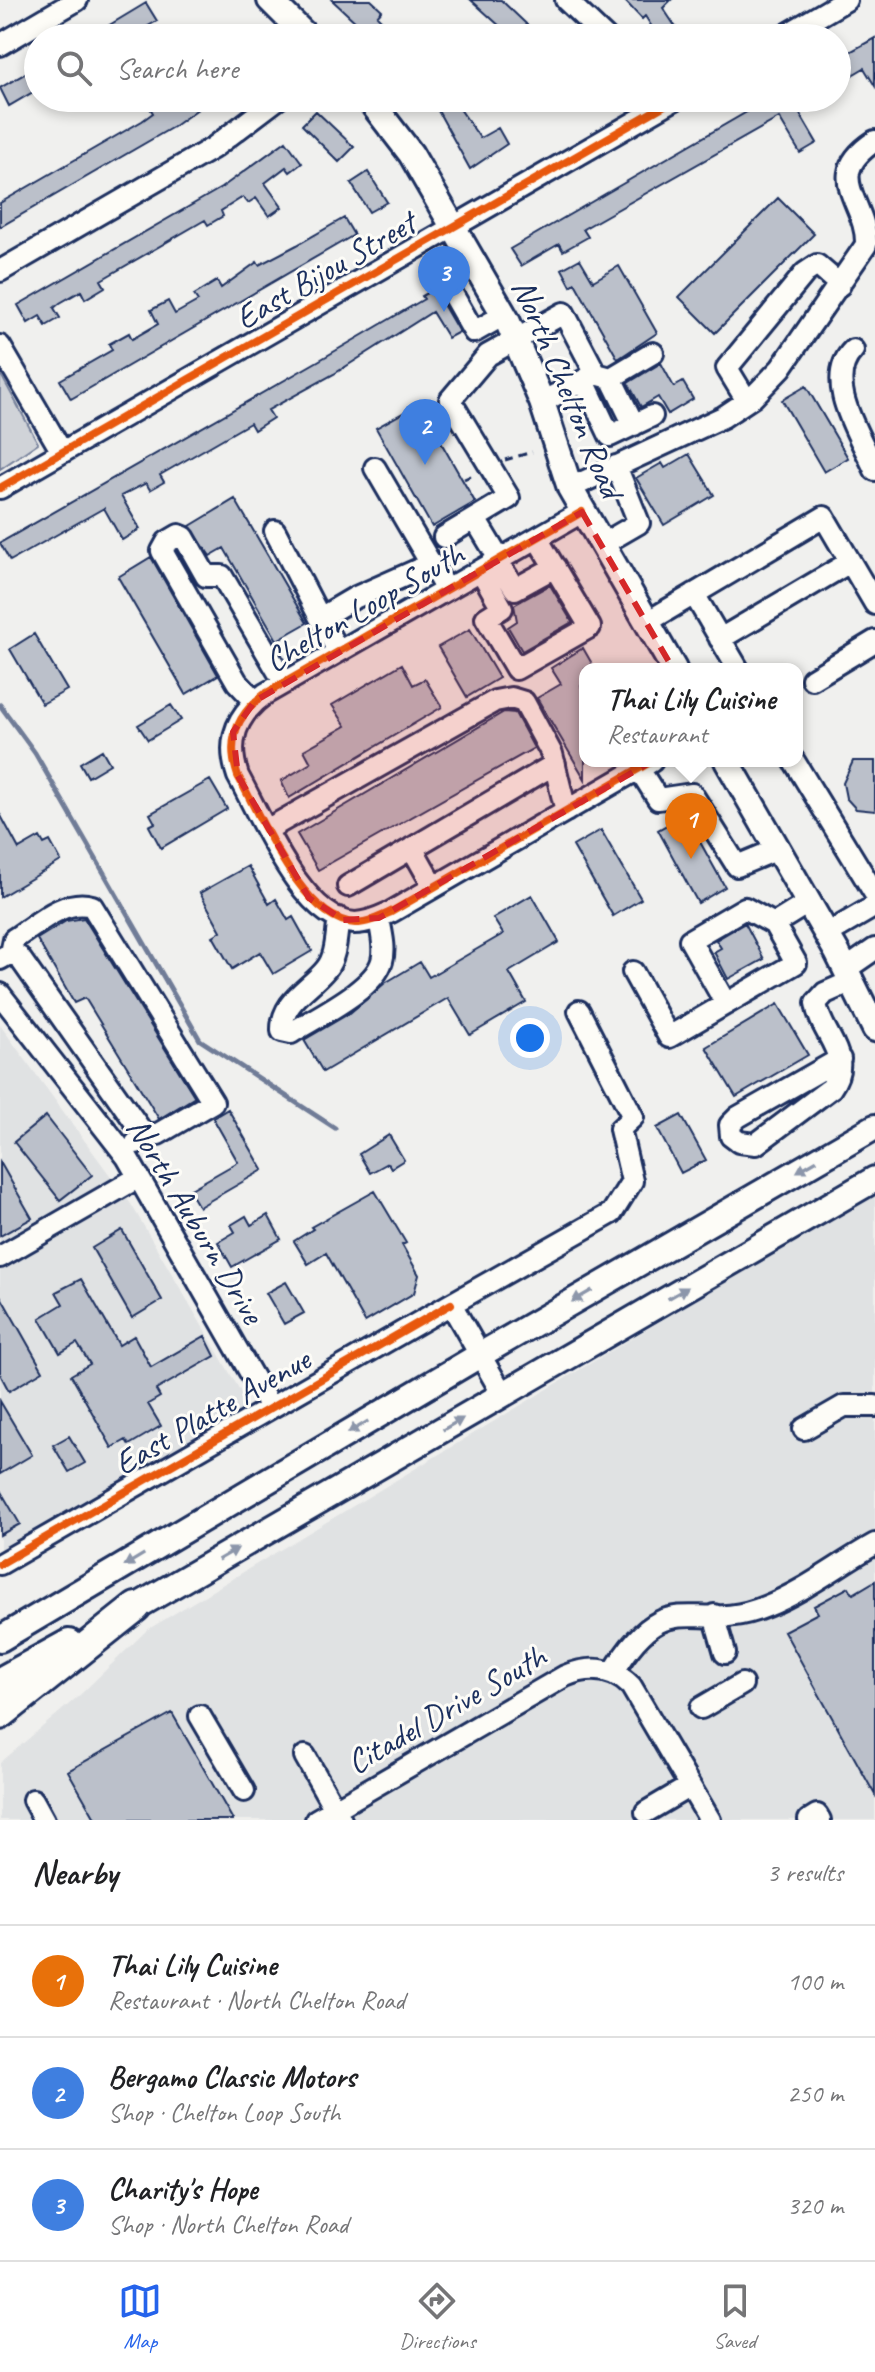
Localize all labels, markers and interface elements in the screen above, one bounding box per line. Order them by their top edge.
search box [24,24,851,112]
icon: search [52,46,96,90]
text: Search here [116,49,238,87]
street label: East Bijou Street [227,199,427,339]
pin: 3 [418,246,470,312]
street label: North Chelton Road [503,272,636,509]
pin: 2 [399,399,451,465]
street label: Chelton Loop South [257,531,473,681]
popup [579,663,803,767]
text: Thai Lily Cuisine [607,680,775,718]
text: Restaurant [607,718,707,751]
pin: 1 [665,793,717,859]
your location [510,1018,550,1058]
street label: North Auburn Drive [117,1109,276,1333]
one-way arrow [796,1159,819,1173]
one-way arrow [667,1287,689,1301]
one-way arrow [571,1289,593,1303]
street label: East Platte Avenue [106,1337,319,1484]
one-way arrow [442,1417,464,1431]
one-way arrow [347,1420,369,1434]
one-way arrow [217,1547,239,1561]
one-way arrow [123,1553,145,1567]
street label: Citadel Drive South [339,1633,555,1783]
text: Nearby [32,1851,118,1894]
text: 3 results [767,1856,843,1889]
text: Thai Lily Cuisine [108,1946,276,1984]
text: 1 [52,1965,64,1998]
text: 100 m [787,1965,843,1998]
text: Restaurant · North Chelton Road [108,1984,405,2017]
text: Bergamo Classic Motors [108,2058,356,2096]
text: 2 [52,2077,64,2110]
text: 250 m [787,2077,843,2110]
text: Shop · Chelton Loop South [108,2096,340,2129]
text: Charity's Hope [108,2170,257,2208]
text: 3 [52,2189,64,2222]
text: 320 m [787,2189,843,2222]
text: Shop · North Chelton Road [108,2208,348,2241]
tab: Map [118,2279,162,2355]
tab: Directions [399,2279,476,2355]
tab: Saved [713,2279,757,2355]

